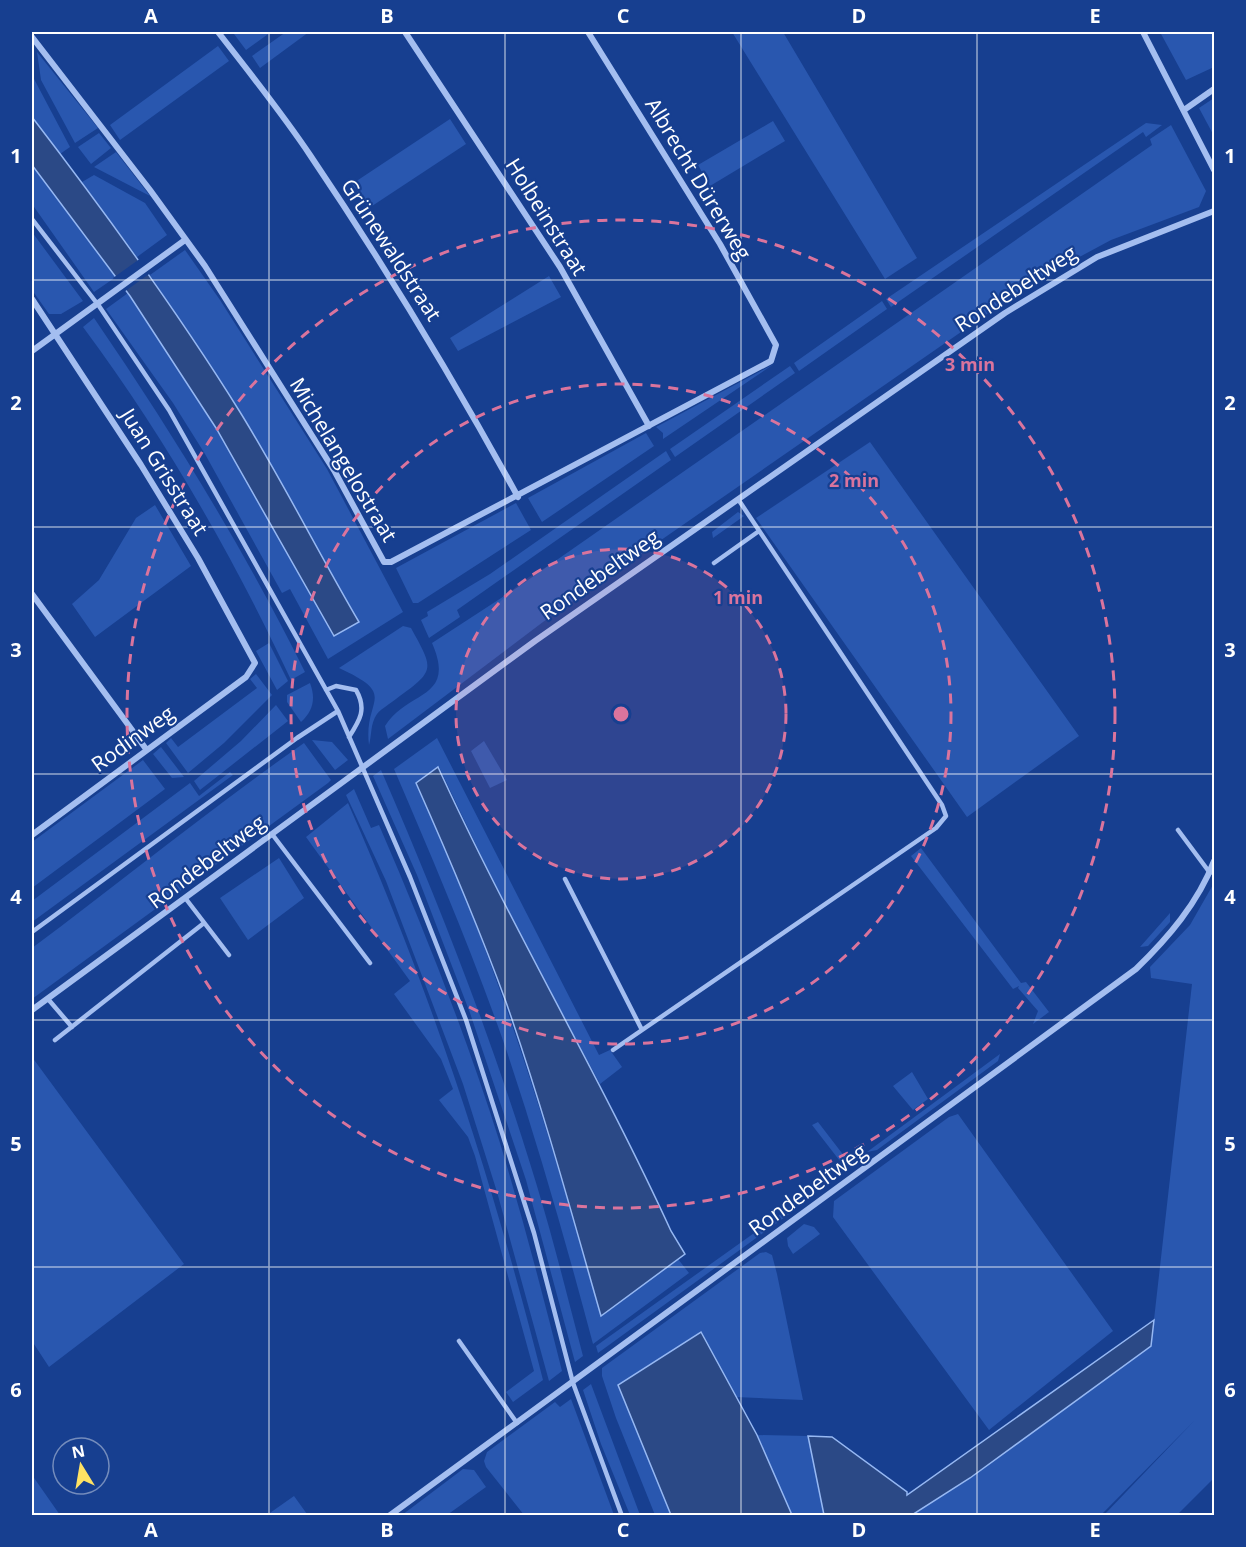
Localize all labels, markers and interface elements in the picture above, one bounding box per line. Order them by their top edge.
text: A [144,2,158,29]
text: B [380,2,394,29]
text: C [617,2,630,29]
text: D [852,2,866,29]
text: E [1089,2,1101,29]
street label: Albrecht Dürerweg [639,92,758,265]
text: 1 [10,142,22,169]
text: 1 [1224,142,1236,169]
street label: Holbeinstraat [500,153,594,280]
street label: Grünewaldstraat [335,173,448,326]
street label: Rondebeltweg [949,238,1082,338]
text: 3 min [945,352,995,376]
street label: Michelangelostraat [284,372,404,547]
text: 2 [10,389,22,416]
text: 2 [1224,389,1236,416]
street label: Juan Grisstraat [114,401,215,540]
text: 2 min [829,468,879,492]
street label: Rondebeltweg [534,523,665,626]
text: 1 min [713,585,763,609]
text: 3 [10,636,22,663]
text: 3 [1224,636,1236,663]
street label: Rodinweg [85,699,180,778]
centre of rings [611,704,631,724]
street label: Rondebeltweg [142,808,271,915]
text: 4 [10,883,22,910]
text: 4 [1224,883,1236,910]
text: 5 [10,1130,22,1157]
text: 5 [1224,1130,1236,1157]
street label: Rondebeltweg [743,1137,872,1242]
text: 6 [10,1376,22,1403]
text: 6 [1224,1376,1236,1403]
north arrow [51,1436,111,1496]
text: N [70,1439,87,1463]
text: A [144,1516,158,1543]
text: B [380,1516,394,1543]
text: C [617,1516,630,1543]
text: D [852,1516,866,1543]
text: E [1089,1516,1101,1543]

